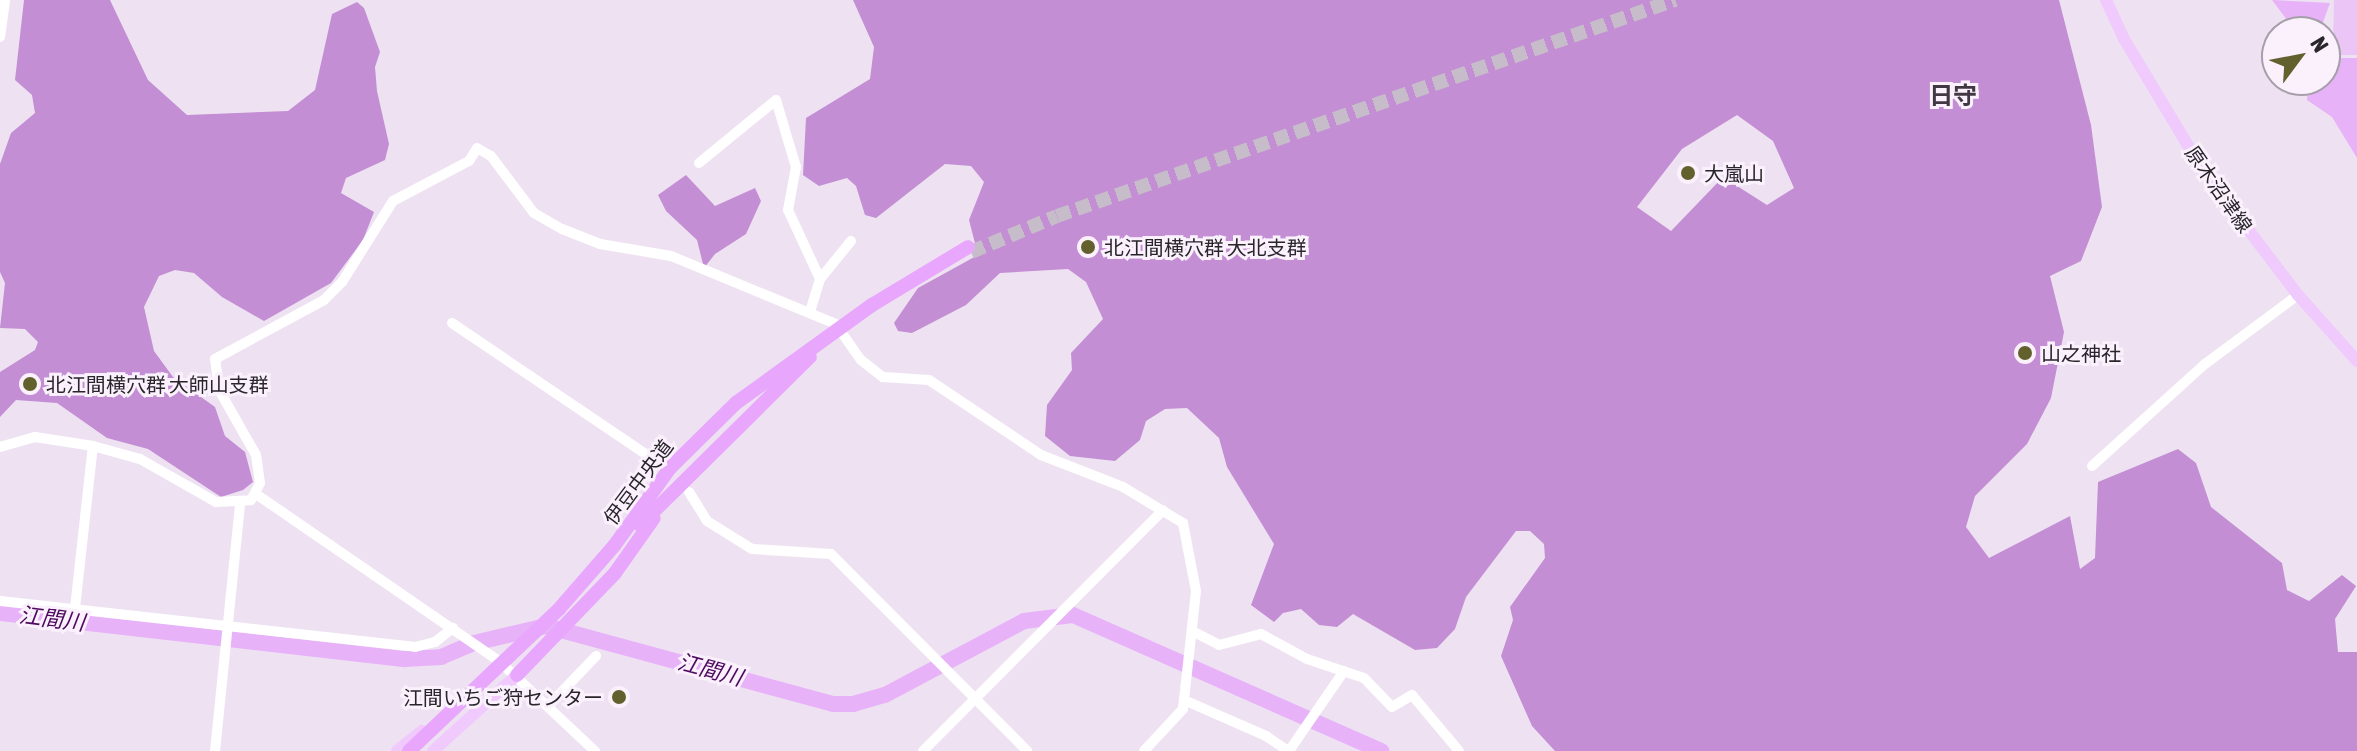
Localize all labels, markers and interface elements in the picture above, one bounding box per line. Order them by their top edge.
north arrow [2261,16,2341,96]
text: N [2305,32,2334,57]
district label: 日守 [1929,82,1977,110]
street label: 原木沼津線 [2180,141,2258,237]
place label: 大嵐山 [1704,161,1764,185]
marker: 大嵐山 [1679,164,1697,182]
place label: 北江間横穴群 大北支群 [1104,235,1307,259]
marker: 北江間横穴群 大北支群 [1079,238,1097,256]
place label: 山之神社 [2041,341,2121,365]
marker: 山之神社 [2016,344,2034,362]
place label: 北江間横穴群 大師山支群 [46,372,269,396]
marker: 北江間横穴群 大師山支群 [21,375,39,393]
street label: 伊豆中央道 [598,435,678,529]
water label: 江間川 [18,602,86,636]
water label: 江間川 [675,649,745,691]
place label: 江間いちご狩センター [403,685,603,709]
marker: 江間いちご狩センター [610,688,628,706]

